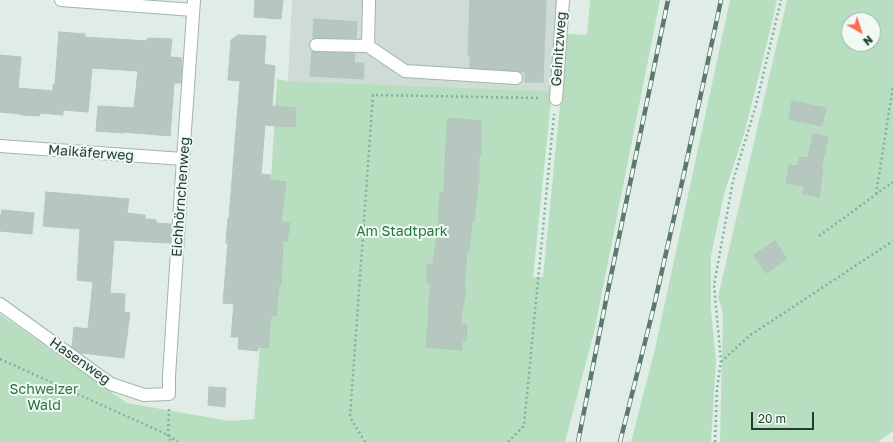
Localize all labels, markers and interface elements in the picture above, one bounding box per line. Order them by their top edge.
street label: Geinitzweg [548,11,570,87]
north arrow [841,12,881,52]
text: N [861,33,876,49]
street label: Eichhörnchenweg [168,136,194,258]
street label: Maikäferweg [47,142,135,164]
park label: Am Stadtpark [356,224,448,240]
street label: Hasenweg [46,334,114,388]
park label: Schweizer Wald [10,382,78,414]
scale bar [753,404,816,430]
text: 20 m [758,411,786,426]

